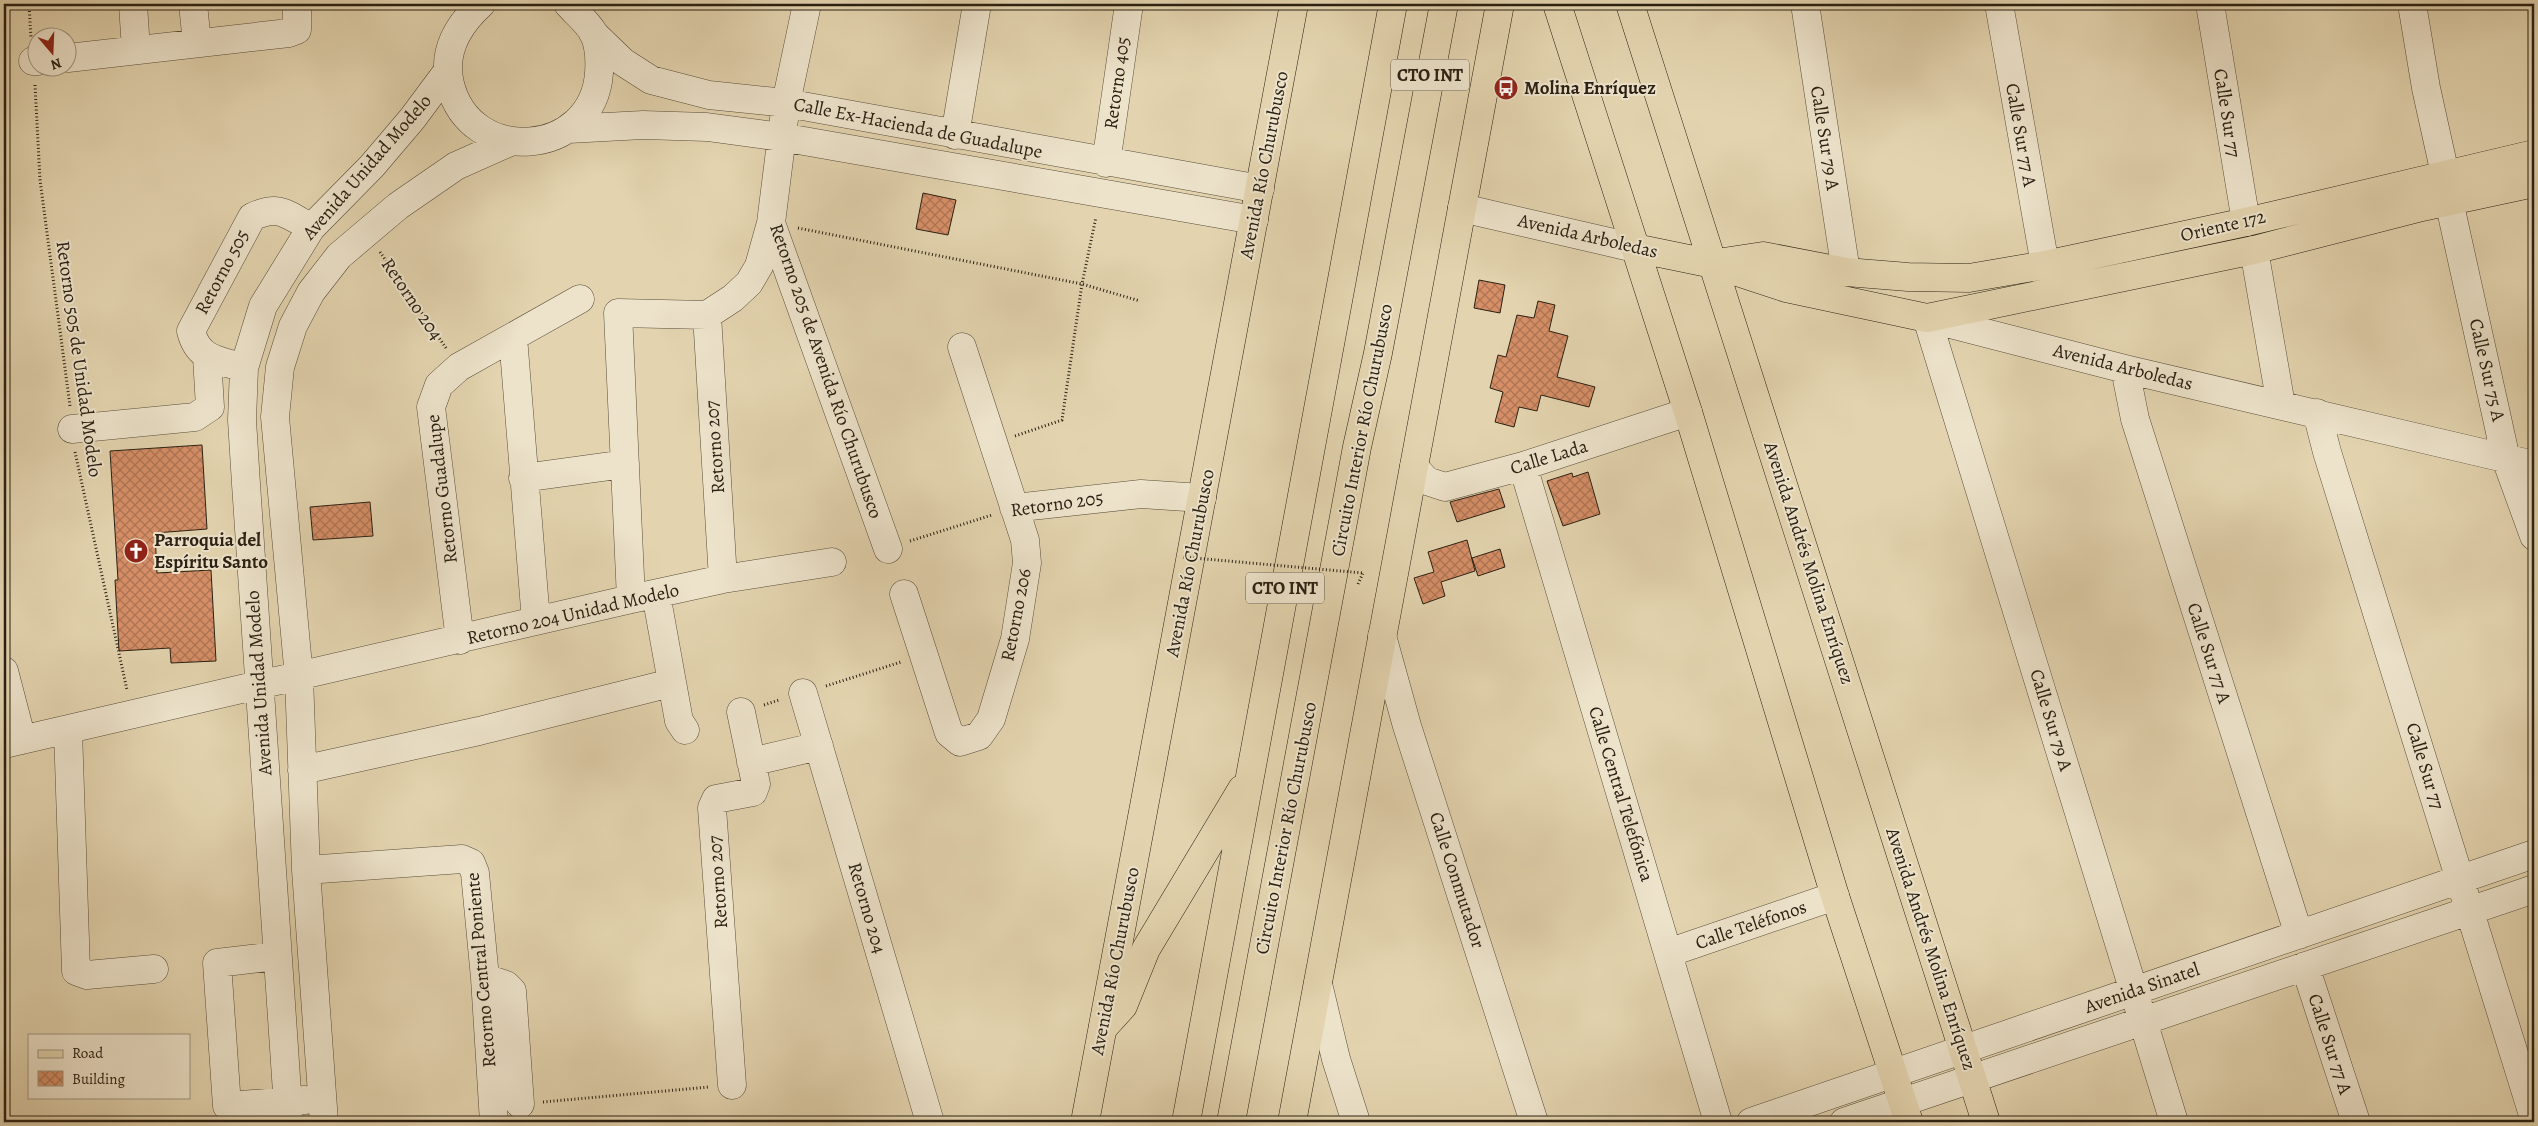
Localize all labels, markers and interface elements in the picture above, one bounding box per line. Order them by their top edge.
north arrow [28,28,78,78]
street label: Retorno 405 [1098,35,1136,131]
text: N [48,53,64,74]
road number: CTO INT [1391,60,1469,90]
street label: Calle Sur 77 [2207,67,2247,159]
street label: Avenida Río Churubusco [1233,69,1295,262]
bus stop icon: Molina Enríquez [1493,75,1519,101]
place label: Molina Enríquez [1524,75,1656,101]
street label: Calle Sur 77 A [1999,81,2043,190]
street label: Calle Sur 79 A [1804,84,1846,193]
street label: Avenida Unidad Modelo [296,89,438,246]
street label: Calle Ex-Hacienda de Guadalupe [791,91,1045,165]
street label: Oriente 172 [2178,204,2268,248]
street label: Avenida Arboledas [1514,207,1661,265]
street label: Retorno 205 de Avenida Río Churubusco [763,220,889,522]
street label: Retorno 505 [189,225,255,319]
street label: Retorno 505 de Unidad Modelo [50,239,108,479]
street label: Retorno 204 [375,253,449,346]
street label: Circuito Interior Río Churubusco [1325,301,1399,559]
street label: Calle Sur 75 A [2463,316,2512,425]
street label: Avenida Arboledas [2050,337,2195,397]
street label: Retorno 207 [699,400,731,494]
street label: Retorno Guadalupe [420,413,464,565]
street label: Calle Lada [1507,433,1591,481]
street label: Avenida Andrés Molina Enríquez [1757,437,1861,688]
street label: Avenida Río Churubusco [1159,467,1221,660]
street label: Retorno 205 [1009,485,1105,523]
place label: Parroquia del Espíritu Santo [154,527,268,575]
church icon: Parroquia del Espíritu Santo [123,538,149,564]
street label: Retorno 206 [994,566,1038,664]
road number: CTO INT [1246,572,1324,604]
street label: Retorno 204 Unidad Modelo [464,577,682,651]
street label: Avenida Unidad Modelo [240,590,279,777]
street label: Calle Sur 77 A [2180,599,2238,708]
street label: Calle Sur 79 A [2023,666,2079,775]
street label: Circuito Interior Río Churubusco [1249,699,1323,957]
street label: Calle Central Telefónica [1582,703,1660,885]
street label: Calle Sur 77 [2399,719,2451,813]
street label: Calle Conmutador [1423,809,1491,951]
street label: Avenida Andrés Molina Enríquez [1879,823,1983,1074]
street label: Retorno 207 [702,835,734,929]
street label: Retorno 204 [842,859,893,957]
street label: Avenida Río Churubusco [1084,865,1146,1058]
street label: Retorno Central Poniente [460,871,502,1069]
street label: Calle Teléfonos [1692,894,1810,956]
street label: Avenida Sinatel [2080,956,2203,1020]
street label: Calle Sur 77 A [2301,990,2359,1099]
legend [28,1034,190,1098]
text: Road [72,1043,104,1063]
text: Building [72,1069,125,1089]

